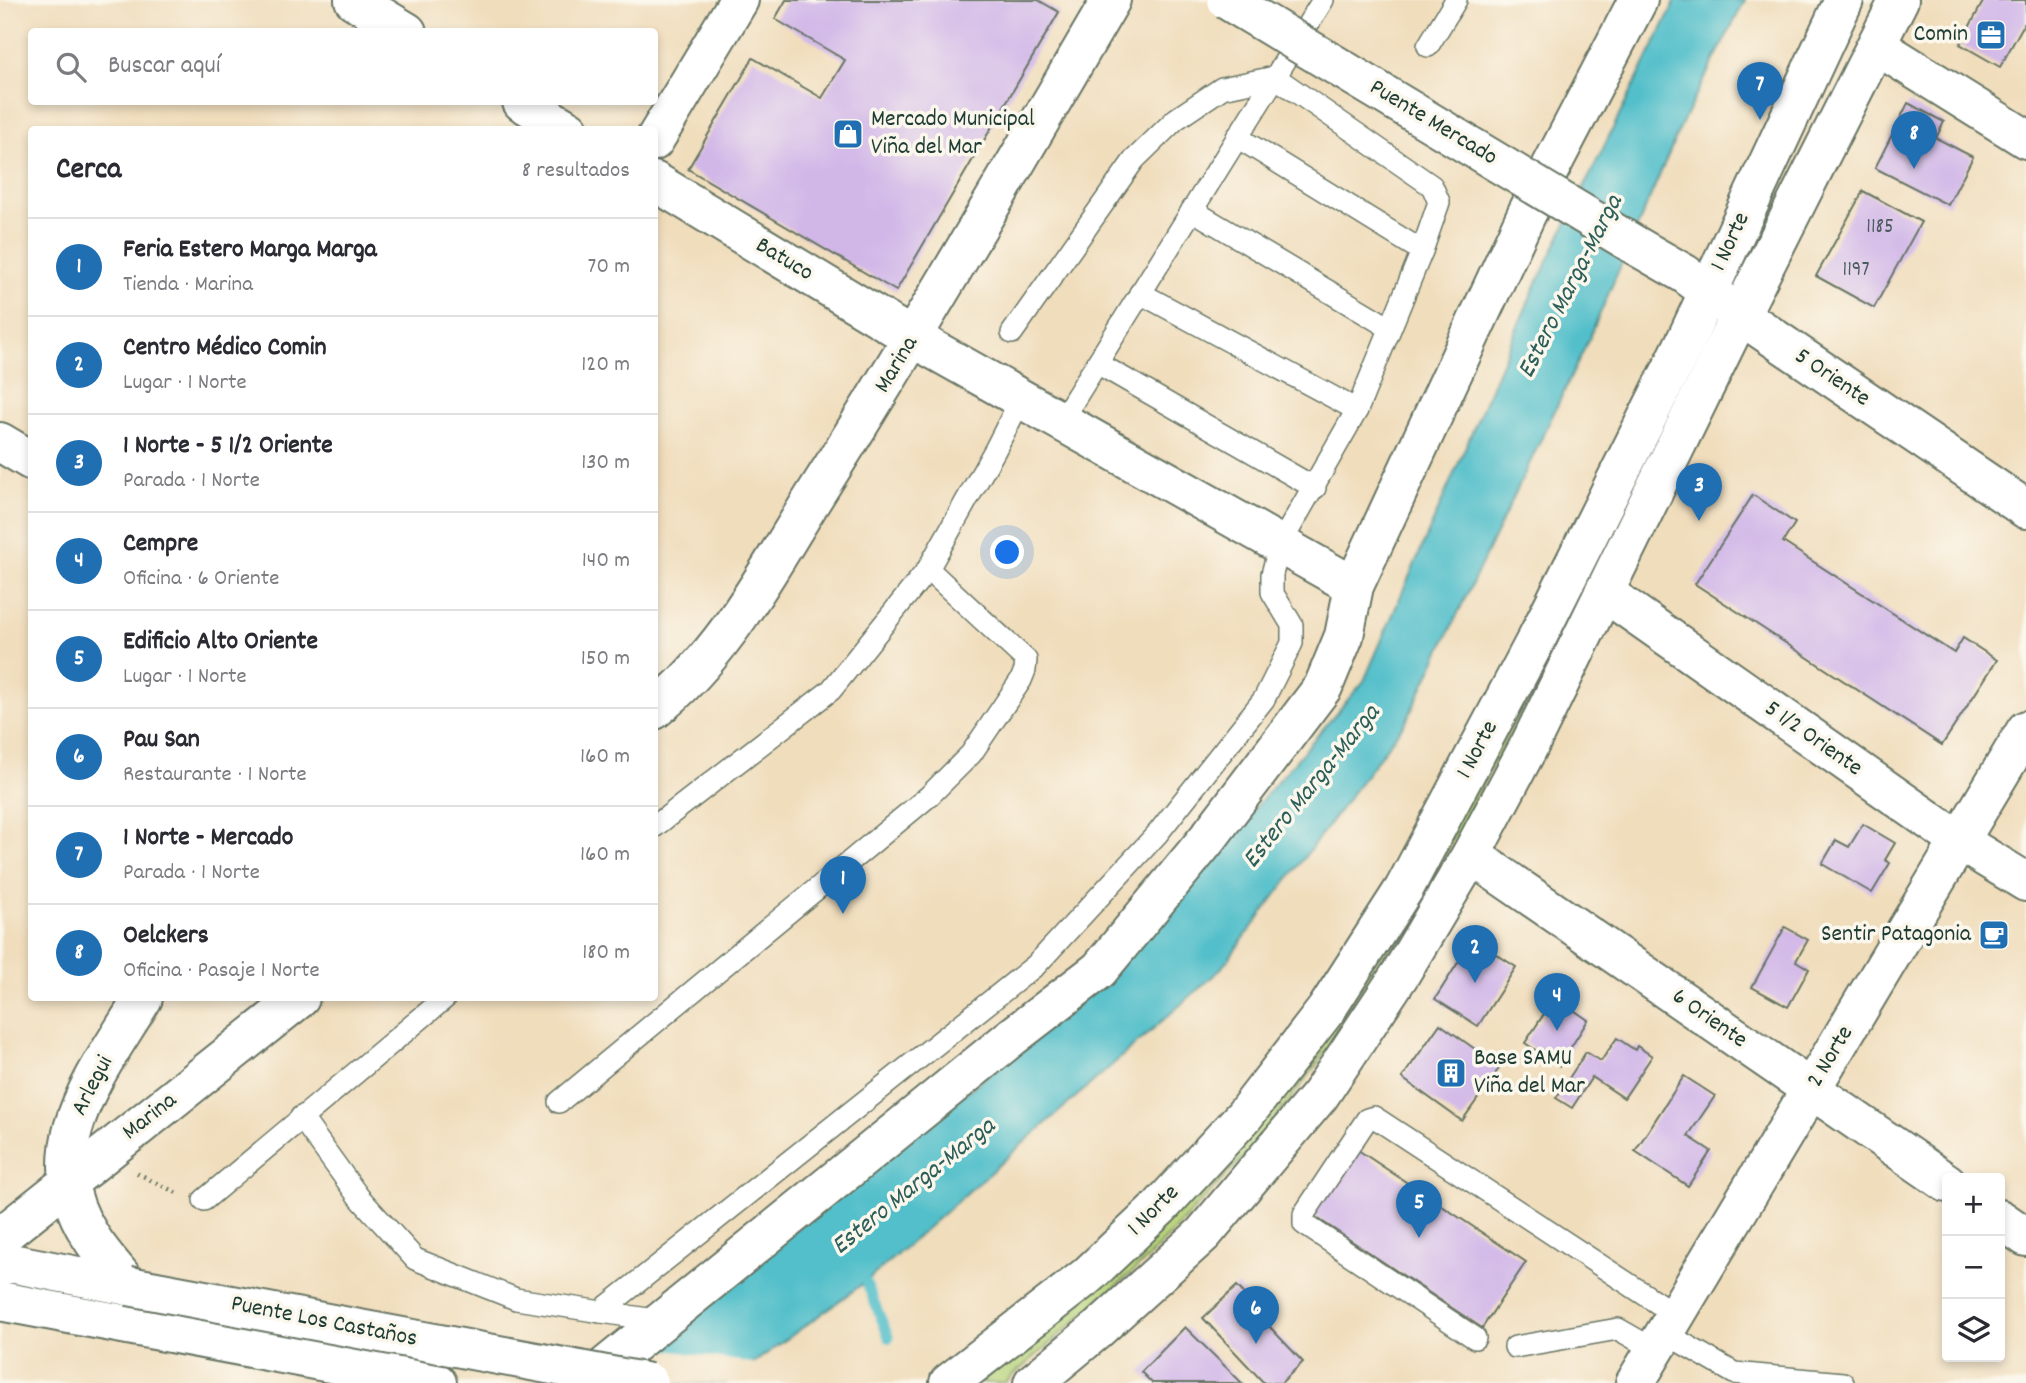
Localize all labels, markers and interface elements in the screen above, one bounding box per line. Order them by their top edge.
place label: Comin [1913,18,1968,52]
office icon: Comin [1974,18,2008,52]
search box [28,28,658,105]
icon: search [52,48,90,86]
text: Buscar aquí [108,48,220,85]
pin: 7 [1737,62,1783,120]
street label: Puente Mercado [1362,71,1504,175]
place label: Mercado Municipal Viña del Mar [871,103,1035,165]
pin: 8 [1891,111,1937,169]
shop icon: Mercado Municipal Viña del Mar [831,117,865,151]
text: Cerca [56,150,121,193]
text: 8 resultados [522,155,630,188]
water label: Estero Marga-Marga [1509,187,1634,385]
street label: 1 Norte [1703,207,1759,277]
house number: 1185 [1866,213,1894,243]
street label: Batuco [749,229,819,291]
text: Feria Estero Marga Marga [123,232,377,269]
text: 1 [76,251,82,284]
text: 70 m [588,251,630,284]
house number: 1197 [1843,256,1869,286]
text: Tienda · Marina [123,269,253,302]
street label: Marina [867,329,928,400]
text: Centro Médico Comin [123,330,326,367]
street label: 5 Oriente [1787,340,1877,416]
text: 2 [74,349,84,382]
text: 120 m [581,349,630,382]
text: Lugar · 1 Norte [123,367,247,400]
text: 1 Norte - 5 1/2 Oriente [123,428,333,465]
text: 3 [74,447,84,480]
text: 130 m [581,447,630,480]
pin: 3 [1676,463,1722,521]
text: Parada · 1 Norte [123,465,260,498]
text: Cempre [123,526,198,563]
your location [990,535,1024,569]
text: 4 [74,545,84,578]
text: 140 m [582,545,630,578]
text: Oficina · 6 Oriente [123,563,279,596]
text: Edificio Alto Oriente [123,624,318,661]
text: 5 [74,643,84,676]
text: 150 m [581,643,630,676]
text: Lugar · 1 Norte [123,661,247,694]
street label: 5 1/2 Oriente [1757,693,1869,785]
water label: Estero Marga-Marga [1234,696,1391,877]
street label: 1 Norte [1449,715,1507,785]
text: Pau San [123,722,200,759]
text: 6 [73,741,85,774]
text: 160 m [580,741,630,774]
text: Restaurante · 1 Norte [123,759,307,792]
text: 1 Norte - Mercado [123,820,293,857]
text: 7 [75,839,83,872]
text: 160 m [580,839,630,872]
pin: 1 [820,856,866,914]
text: Parada · 1 Norte [123,857,260,890]
text: Oelckers [123,918,209,955]
place label: Sentir Patagonia [1821,918,1972,952]
cafe icon: Sentir Patagonia [1977,918,2011,952]
pin: 2 [1452,925,1498,983]
text: 8 [74,937,84,970]
text: 180 m [582,937,630,970]
text: Oficina · Pasaje 1 Norte [123,955,320,988]
pin: 4 [1534,973,1580,1031]
street label: 6 Oriente [1664,981,1754,1057]
street label: 2 Norte [1799,1020,1863,1094]
place label: Base SAMU Viña del Mar [1474,1042,1585,1104]
street label: Arlegui [63,1050,123,1122]
building icon: Base SAMU Viña del Mar [1434,1056,1468,1090]
street label: Marina [116,1084,185,1149]
water label: Estero Marga-Marga [824,1108,1005,1265]
map controls [1942,1173,2005,1362]
button: + [1942,1173,2005,1236]
street label: 1 Norte [1120,1177,1188,1245]
pin: 5 [1396,1180,1442,1238]
button: − [1942,1236,2005,1299]
pin: 6 [1233,1286,1279,1344]
street label: Puente Los Castaños [228,1287,420,1357]
button: layers [1942,1299,2005,1362]

